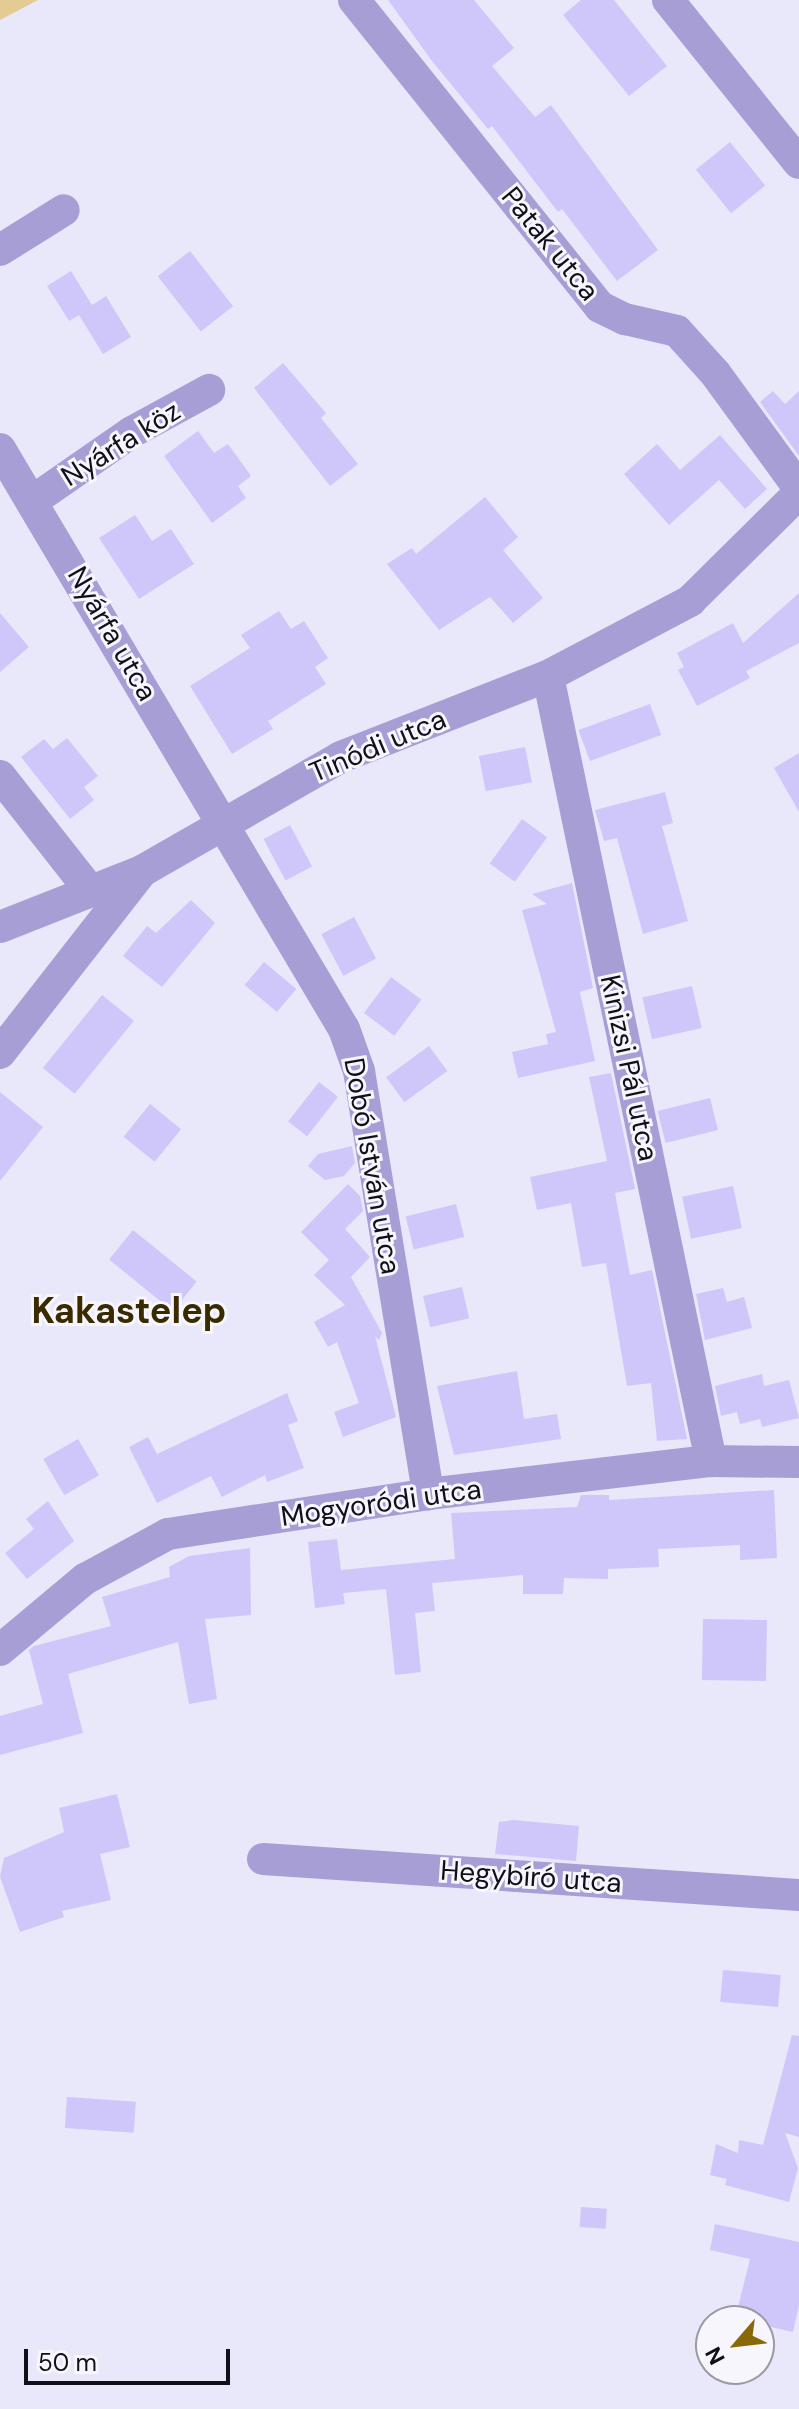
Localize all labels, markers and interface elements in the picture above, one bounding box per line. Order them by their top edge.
street label: Patak utca [494,181,606,307]
street label: Nyárfa köz [55,394,187,494]
street label: Nyárfa utca [60,561,164,707]
street label: Tinódi utca [305,702,451,790]
street label: Kinizsi Pál utca [593,972,665,1164]
street label: Dobó István utca [336,1055,408,1277]
district label: Kakastelep [32,1289,226,1333]
street label: Mogyoródi utca [279,1472,483,1534]
street label: Hegybíró utca [439,1854,623,1900]
north arrow [695,2305,775,2385]
scale bar [28,2333,234,2383]
text: N [699,2342,732,2369]
text: 50 m [38,2347,97,2378]

